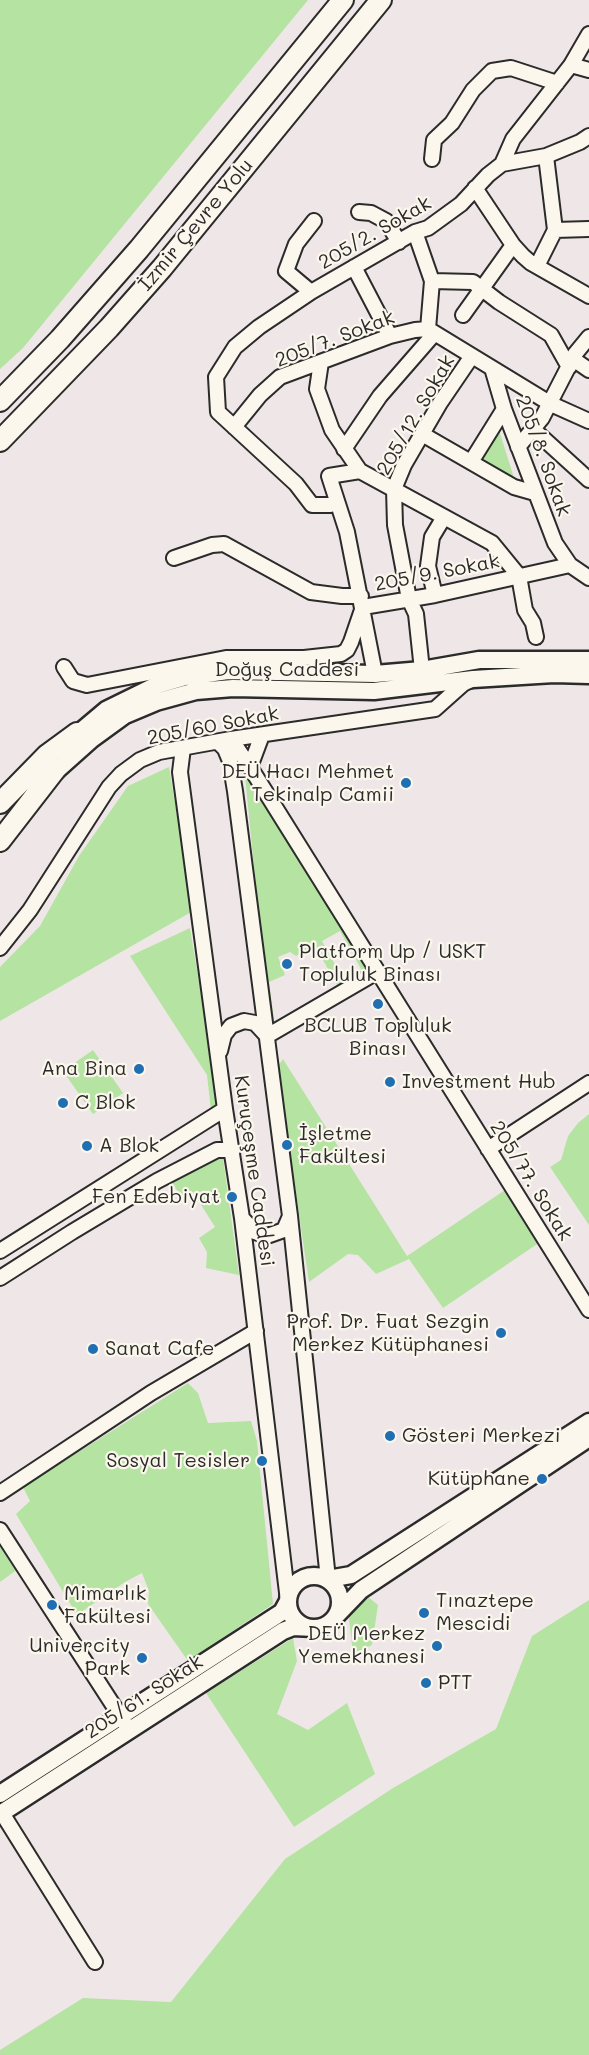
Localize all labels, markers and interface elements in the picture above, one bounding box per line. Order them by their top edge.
street label: İzmir Çevre Yolu [134,154,258,296]
street label: 205/2. Sokak [314,191,436,275]
street label: 205/7. Sokak [272,305,398,373]
street label: 205/12. Sokak [372,351,460,479]
street label: 205/8. Sokak [510,392,576,520]
street label: 205/9. Sokak [373,549,501,597]
street label: Doğuş Caddesi [215,658,359,682]
street label: 205/60 Sokak [145,702,281,750]
place label: DEÜ Hacı Mehmet Tekinalp Camii [221,760,394,807]
marker: DEÜ Hacı Mehmet Tekinalp Camii [399,776,413,790]
place label: Platform Up / USKT Topluluk Binası [299,940,486,987]
marker: Platform Up / USKT Topluluk Binası [280,957,294,971]
marker: BCLUB Topluluk Binası [371,997,385,1011]
place label: BCLUB Topluluk Binası [304,1014,452,1061]
place label: Ana Bina [41,1057,127,1081]
marker: Ana Bina [132,1062,146,1076]
place label: Investment Hub [402,1070,556,1094]
street label: Kuruçeşme Caddesi [229,1074,279,1268]
marker: Investment Hub [383,1075,397,1089]
place label: C Blok [75,1091,136,1115]
marker: C Blok [56,1096,70,1110]
street label: 205/77. Sokak [485,1117,577,1245]
place label: İşletme Fakültesi [299,1122,386,1169]
place label: A Blok [99,1134,159,1158]
marker: İşletme Fakültesi [280,1138,294,1152]
marker: A Blok [80,1139,94,1153]
place label: Fen Edebiyat [92,1185,220,1209]
marker: Fen Edebiyat [225,1190,239,1204]
place label: Prof. Dr. Fuat Sezgin Merkez Kütüphanesi [287,1310,489,1357]
marker: Prof. Dr. Fuat Sezgin Merkez Kütüphanesi [494,1326,508,1340]
place label: Sanat Cafe [105,1337,214,1361]
marker: Sanat Cafe [86,1342,100,1356]
place label: Gösteri Merkezi [402,1424,561,1448]
marker: Gösteri Merkezi [383,1429,397,1443]
place label: Sosyal Tesisler [106,1449,250,1473]
marker: Sosyal Tesisler [255,1454,269,1468]
place label: Kütüphane [428,1467,530,1491]
marker: Kütüphane [535,1472,549,1486]
place label: Mimarlık Fakültesi [64,1582,151,1629]
place label: Tınaztepe Mescidi [436,1589,534,1636]
marker: Mimarlık Fakültesi [45,1598,59,1612]
marker: Tınaztepe Mescidi [417,1606,431,1620]
place label: DEÜ Merkez Yemekhanesi [298,1622,425,1669]
place label: Univercity Park [29,1634,130,1681]
marker: DEÜ Merkez Yemekhanesi [430,1639,444,1653]
street label: 205/61. Sokak [81,1650,207,1744]
marker: Univercity Park [135,1651,149,1665]
place label: PTT [438,1671,472,1695]
marker: PTT [419,1676,433,1690]

